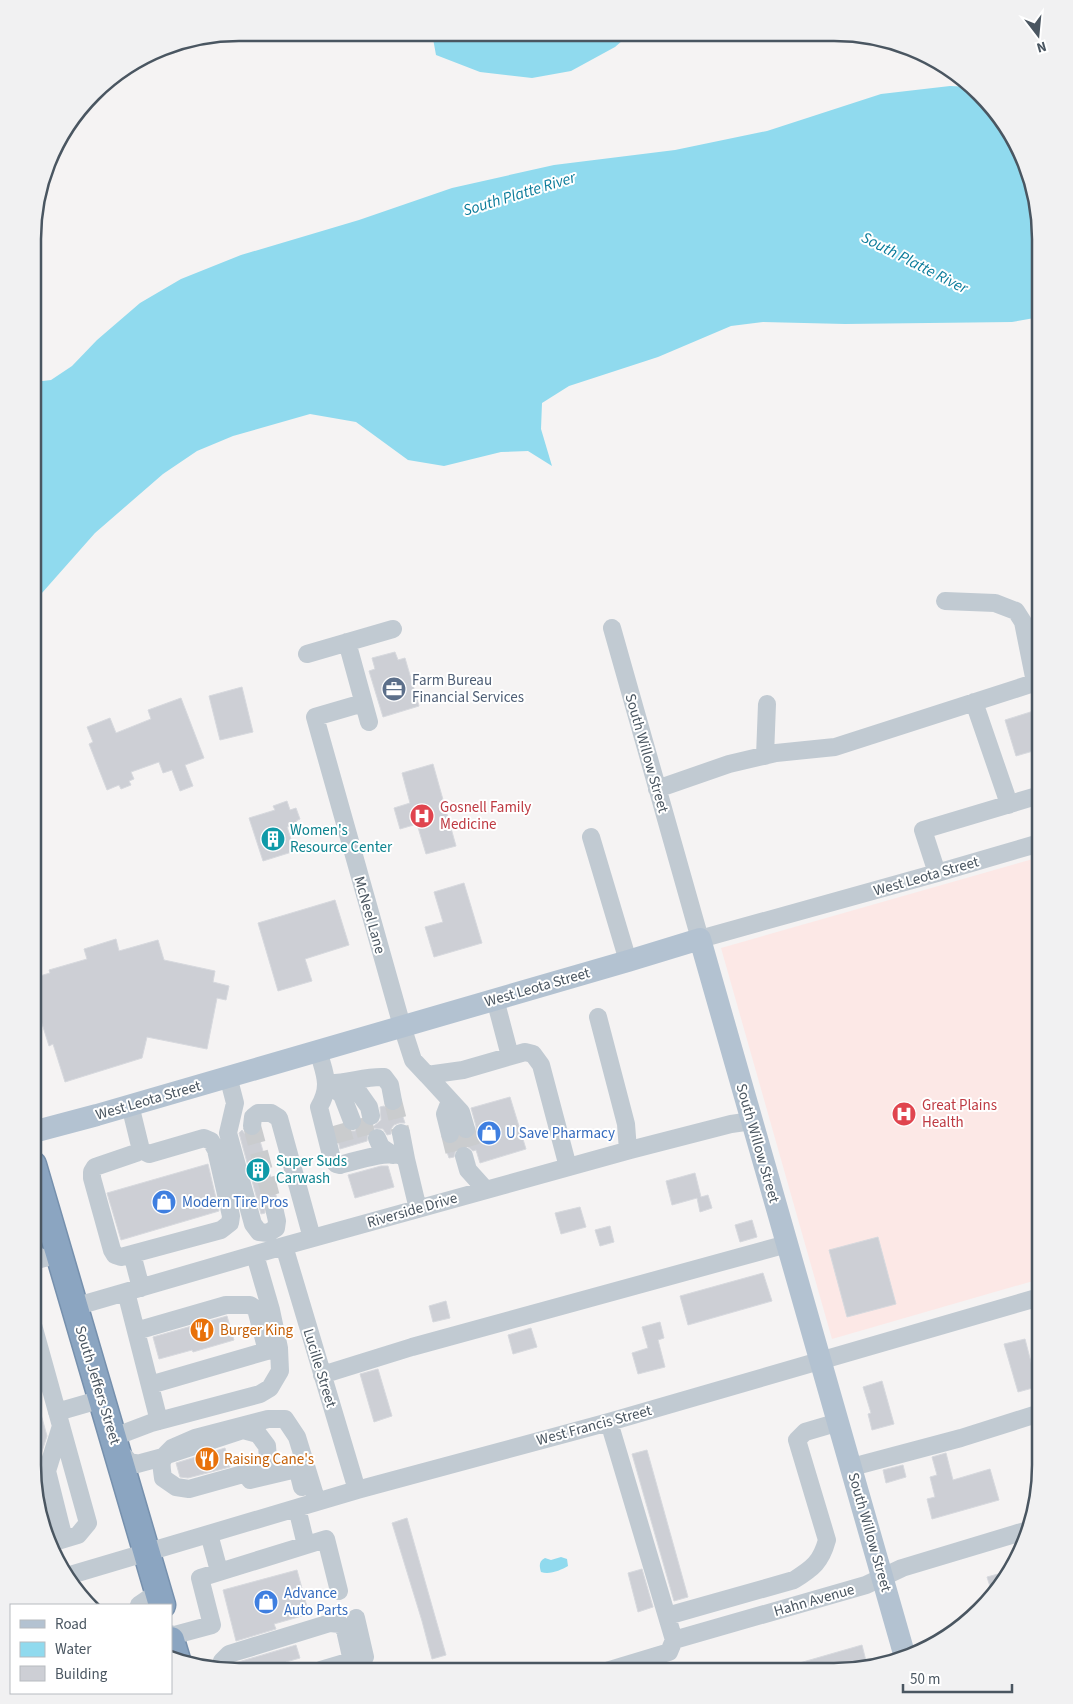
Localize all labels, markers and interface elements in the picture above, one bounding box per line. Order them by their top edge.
north arrow [1013,10,1063,60]
text: N [1034,36,1049,57]
water label: South Platte River [460,166,580,222]
water label: South Platte River [858,227,973,300]
place label: Farm Bureau Financial Services [412,670,524,708]
office icon: Farm Bureau Financial Services [381,676,407,702]
street label: South Willow Street [619,691,674,815]
place label: Gosnell Family Medicine [440,797,531,835]
hospital icon: Gosnell Family Medicine [409,803,435,829]
place label: Women's Resource Center [290,820,393,858]
building icon: Women's Resource Center [260,826,286,852]
street label: West Leota Street [871,851,981,902]
street label: McNeel Lane [348,874,391,956]
street label: West Leota Street [482,962,592,1013]
street label: West Leota Street [93,1075,203,1126]
street label: South Willow Street [730,1081,785,1205]
place label: Great Plains Health [922,1095,997,1133]
hospital icon: Great Plains Health [891,1101,917,1127]
shop icon: U Save Pharmacy [476,1120,502,1146]
place label: U Save Pharmacy [506,1123,615,1144]
place label: Super Suds Carwash [276,1151,347,1189]
building icon: Super Suds Carwash [245,1157,271,1183]
street label: Riverside Drive [365,1188,460,1233]
shop icon: Modern Tire Pros [151,1189,177,1215]
place label: Modern Tire Pros [182,1192,288,1213]
restaurant icon: Burger King [189,1317,215,1343]
place label: Burger King [220,1320,294,1341]
street label: South Jeffers Street [69,1323,126,1447]
street label: Lucille Street [298,1326,341,1410]
street label: West Francis Street [534,1400,654,1451]
restaurant icon: Raising Cane's [194,1446,220,1472]
place label: Raising Cane's [224,1449,314,1470]
street label: South Willow Street [842,1470,897,1594]
street label: Hahn Avenue [771,1579,857,1622]
place label: Advance Auto Parts [284,1583,348,1621]
shop icon: Advance Auto Parts [253,1589,279,1615]
legend [10,1604,172,1694]
text: Road [55,1614,87,1635]
text: Water [55,1639,92,1660]
scale bar [903,1662,1012,1694]
text: Building [55,1664,108,1685]
text: 50 m [910,1669,940,1690]

